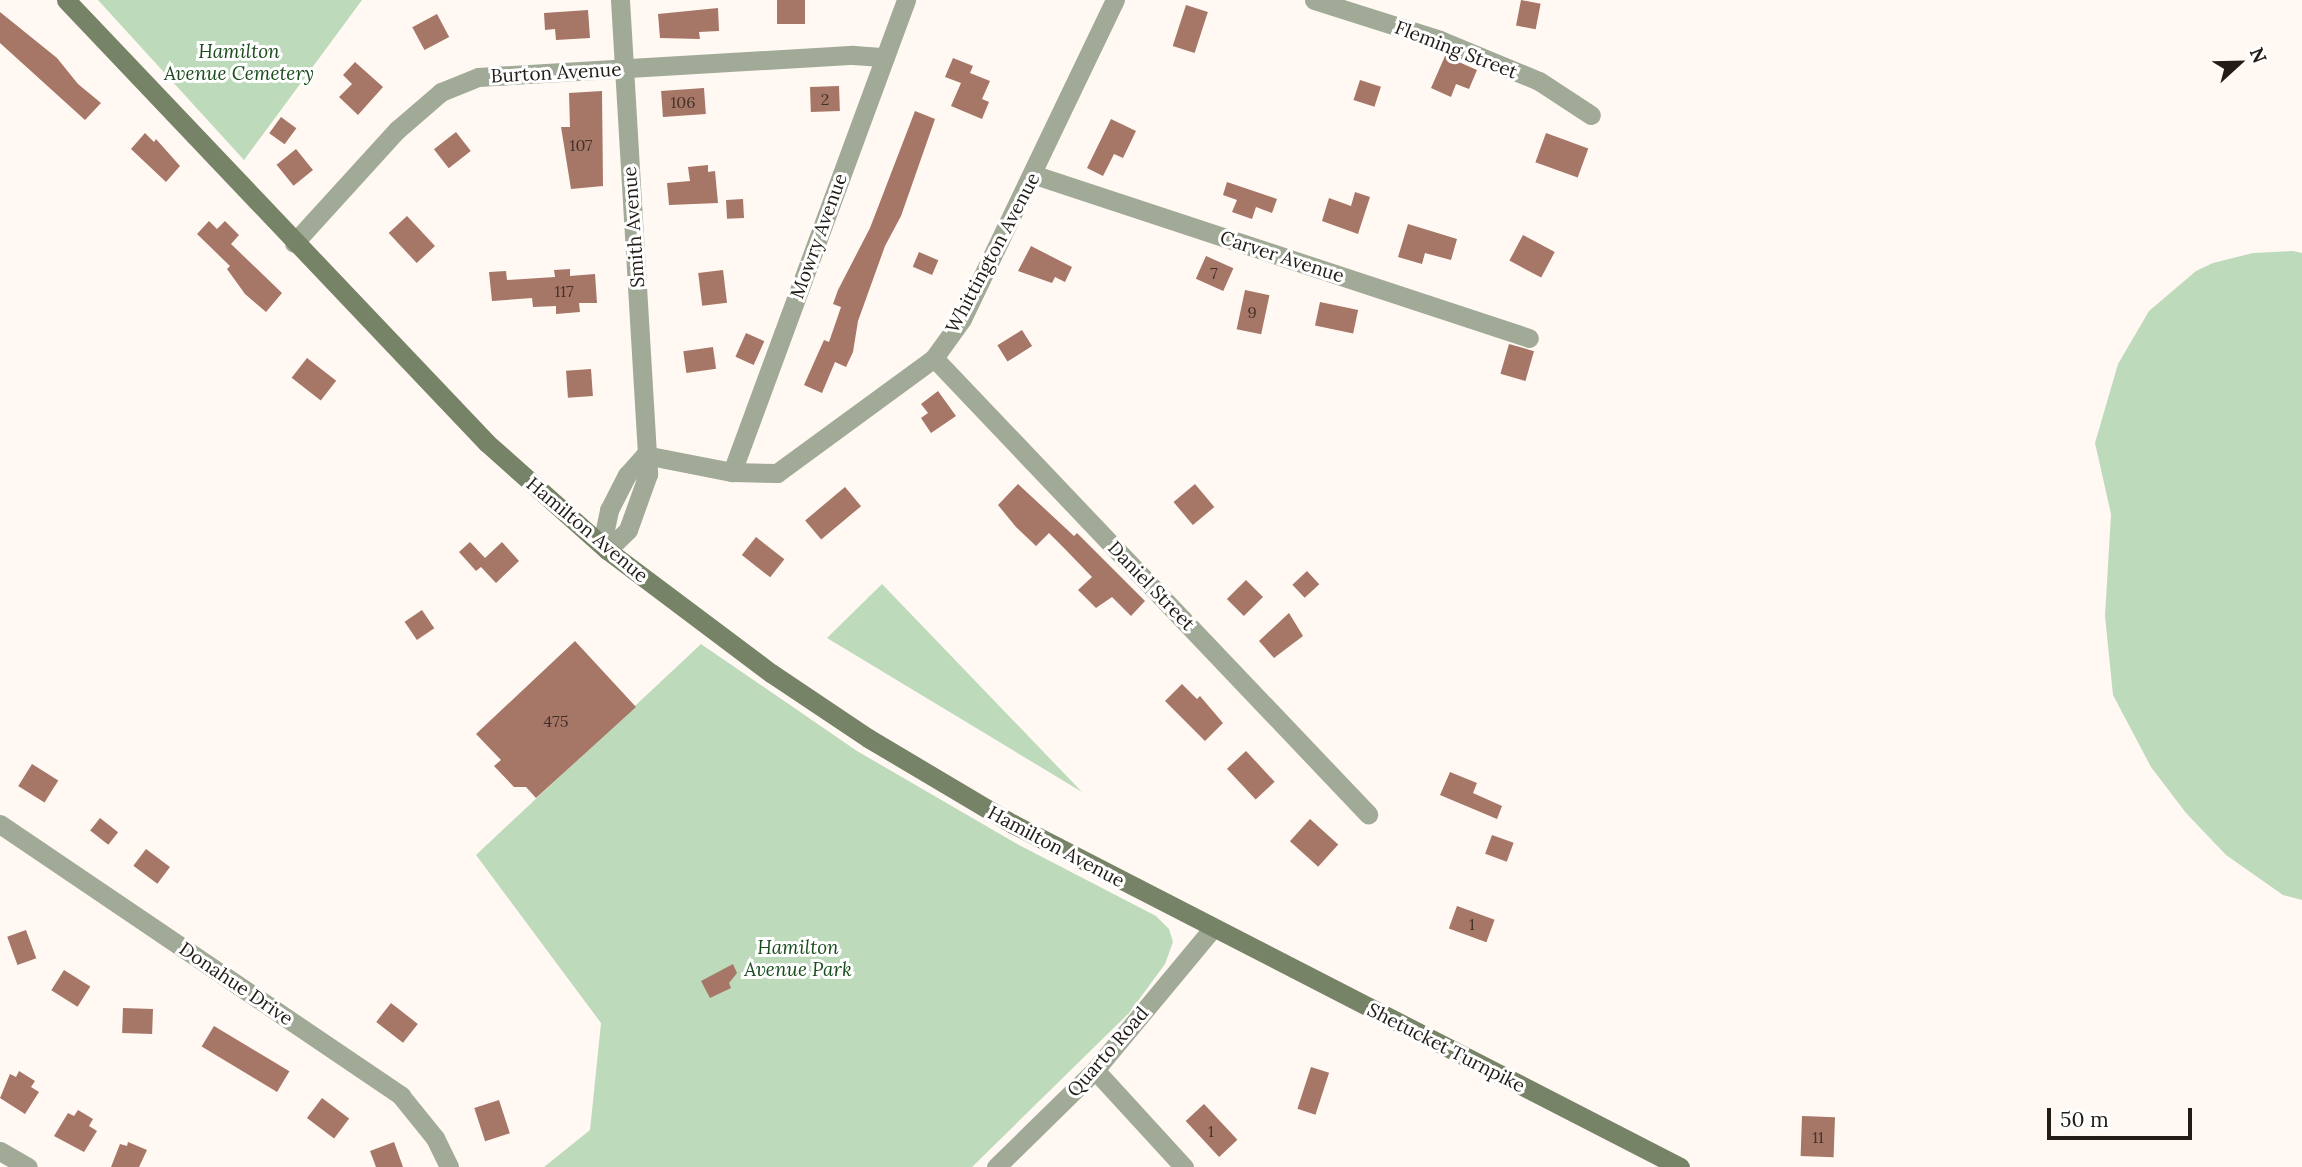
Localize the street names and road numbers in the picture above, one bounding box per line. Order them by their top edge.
street label: Fleming Street [1392,16,1520,84]
street label: Burton Avenue [490,58,622,88]
street label: Smith Avenue [618,166,650,288]
street label: Whittington Avenue [941,169,1045,337]
street label: Mowry Avenue [786,170,852,302]
street label: Carver Avenue [1217,226,1347,288]
street label: Hamilton Avenue [522,473,652,587]
street label: Daniel Street [1103,537,1199,635]
street label: Hamilton Avenue [984,801,1128,893]
street label: Donahue Drive [175,938,297,1030]
street label: Shetucket Turnpike [1363,998,1529,1098]
street label: Quarto Road [1063,1002,1153,1102]

